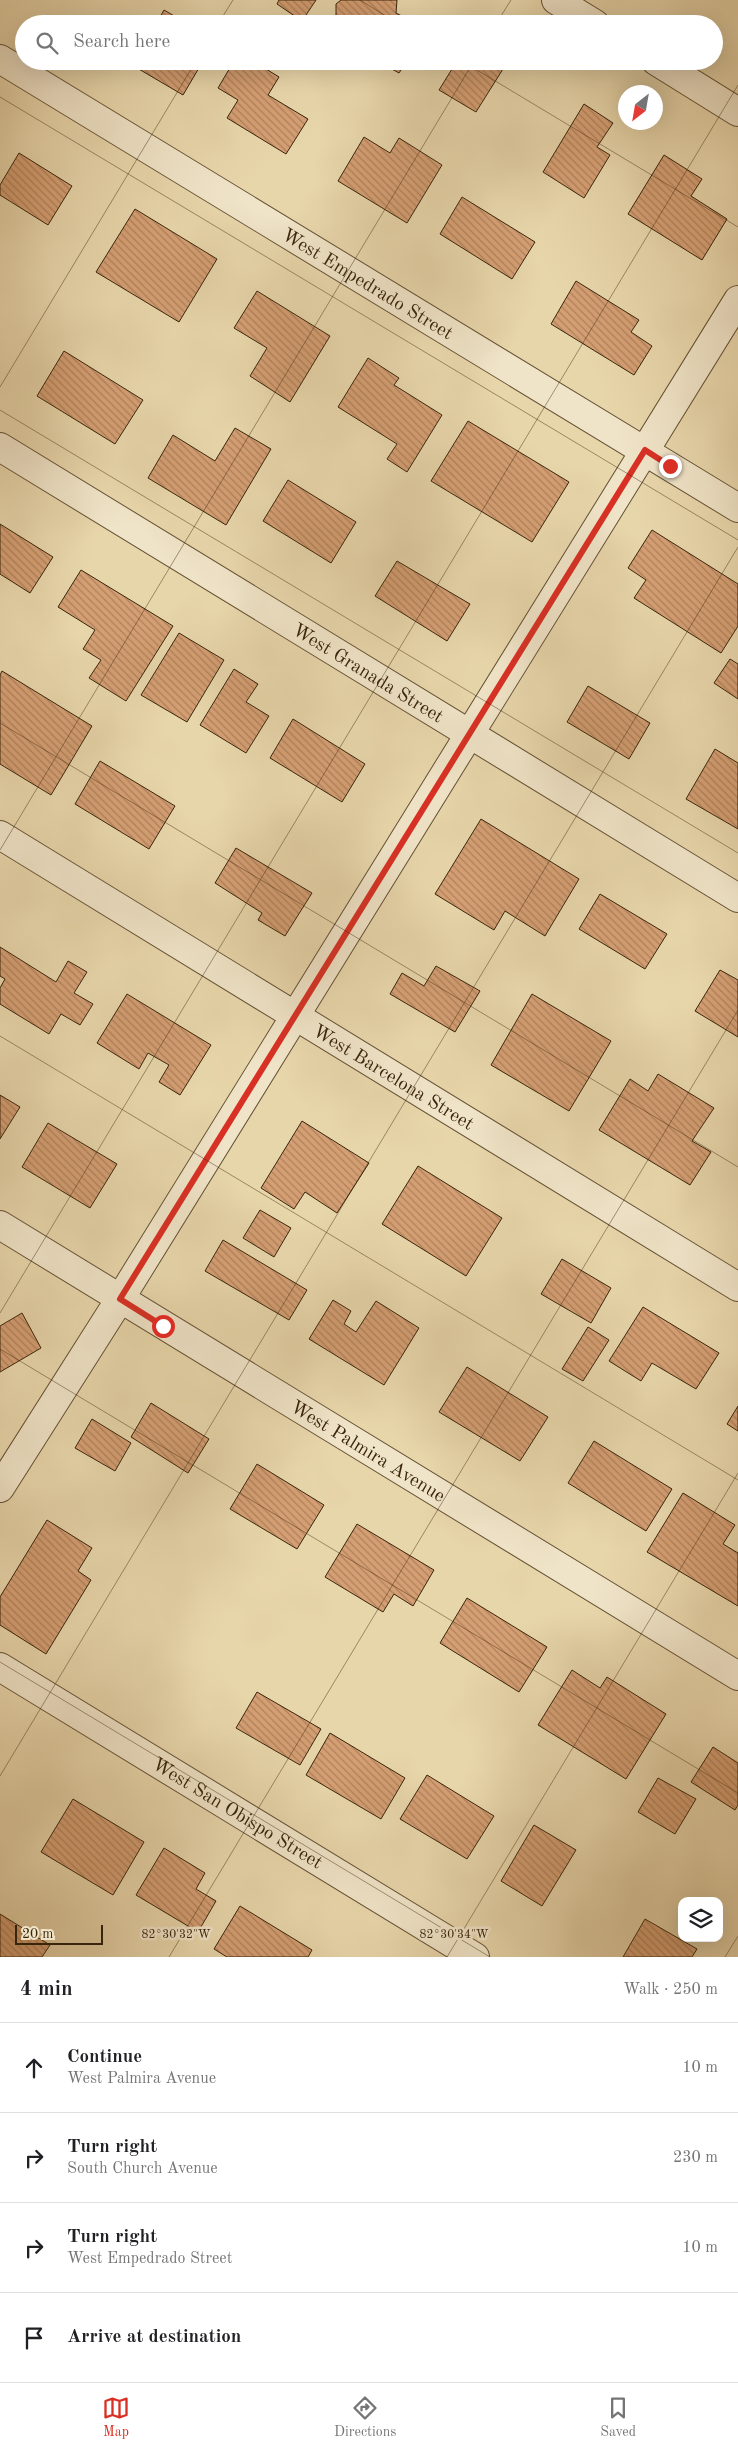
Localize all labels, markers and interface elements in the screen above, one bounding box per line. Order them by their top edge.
search box [15,15,723,70]
icon: search [33,29,61,57]
text: Search here [73,33,170,52]
north arrow [618,85,663,130]
street label: West Empedrado Street [278,226,456,344]
route end [659,455,682,478]
street label: West Granada Street [289,621,446,728]
street label: West Barcelona Street [309,1022,476,1135]
route start [152,1315,175,1338]
street label: West Palmira Avenue [287,1398,448,1507]
street label: West San Obispo Street [148,1755,325,1874]
map controls [678,1897,723,1942]
button: layers [678,1897,723,1942]
scale bar [15,1922,102,1945]
text: 20 m [22,1927,53,1941]
text: 82°30'32"W [141,1929,211,1941]
text: 82°30'34"W [419,1929,489,1941]
text: 4 min [20,1979,73,2000]
text: Walk · 250 m [623,1982,718,1998]
text: Continue [67,2048,142,2067]
icon: ahead [20,2054,48,2082]
text: 10 m [682,2060,718,2076]
text: West Palmira Avenue [67,2071,216,2087]
text: Turn right [67,2138,157,2157]
icon: right [20,2144,48,2172]
text: 230 m [673,2150,718,2166]
text: South Church Avenue [67,2161,218,2177]
text: Turn right [67,2228,157,2247]
icon: right [20,2234,48,2262]
text: 10 m [682,2240,718,2256]
text: West Empedrado Street [67,2251,232,2267]
icon: arrive [20,2324,48,2352]
text: Arrive at destination [67,2328,241,2347]
tab: Map [102,2394,130,2441]
tab: Directions [334,2394,396,2441]
tab: Saved [600,2394,636,2441]

